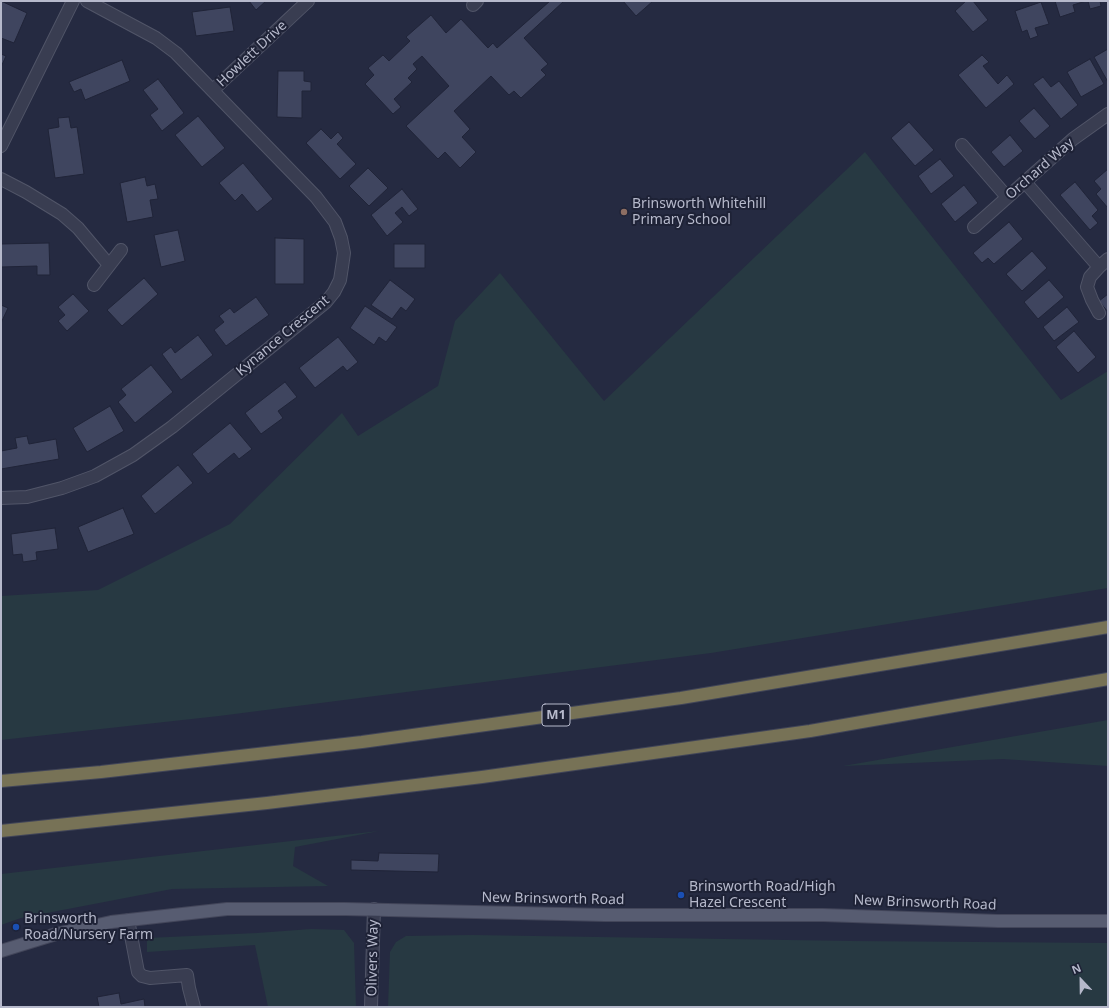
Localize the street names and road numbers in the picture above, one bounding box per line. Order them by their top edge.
street label: Howlett Drive [214,17,290,91]
street label: Orchard Way [1002,135,1078,203]
street label: Kynance Crescent [233,292,333,380]
road number: M1 [542,704,570,726]
street label: New Brinsworth Road [481,889,625,909]
street label: New Brinsworth Road [853,892,997,914]
street label: Olivers Way [364,919,382,997]

